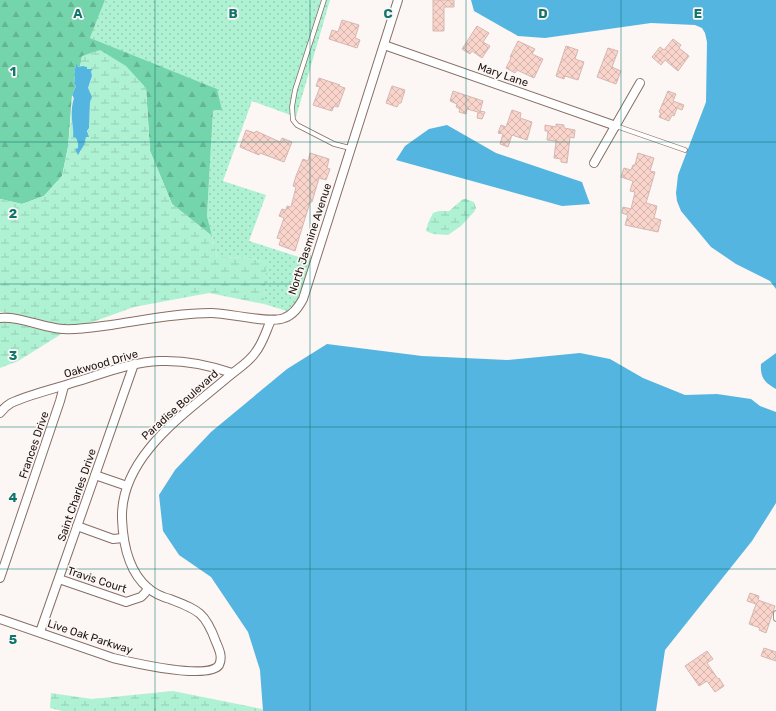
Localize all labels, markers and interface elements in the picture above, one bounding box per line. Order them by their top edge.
text: A [73,6,83,21]
text: B [228,6,238,21]
text: C [383,6,393,21]
text: D [538,6,548,21]
text: E [694,6,702,21]
street label: Mary Lane [476,60,530,90]
text: 1 [10,64,16,79]
street label: North Jasmine Avenue [286,182,334,296]
text: 2 [9,206,17,221]
street label: Oakwood Drive [63,347,139,381]
text: 3 [9,348,18,363]
street label: Paradise Boulevard [139,367,221,443]
street label: Frances Drive [16,410,52,480]
street label: Saint Charles Drive [55,447,99,543]
text: 4 [9,490,18,505]
street label: Travis Court [66,564,129,596]
street label: Live Oak Parkway [46,617,134,657]
text: 5 [9,632,17,647]

